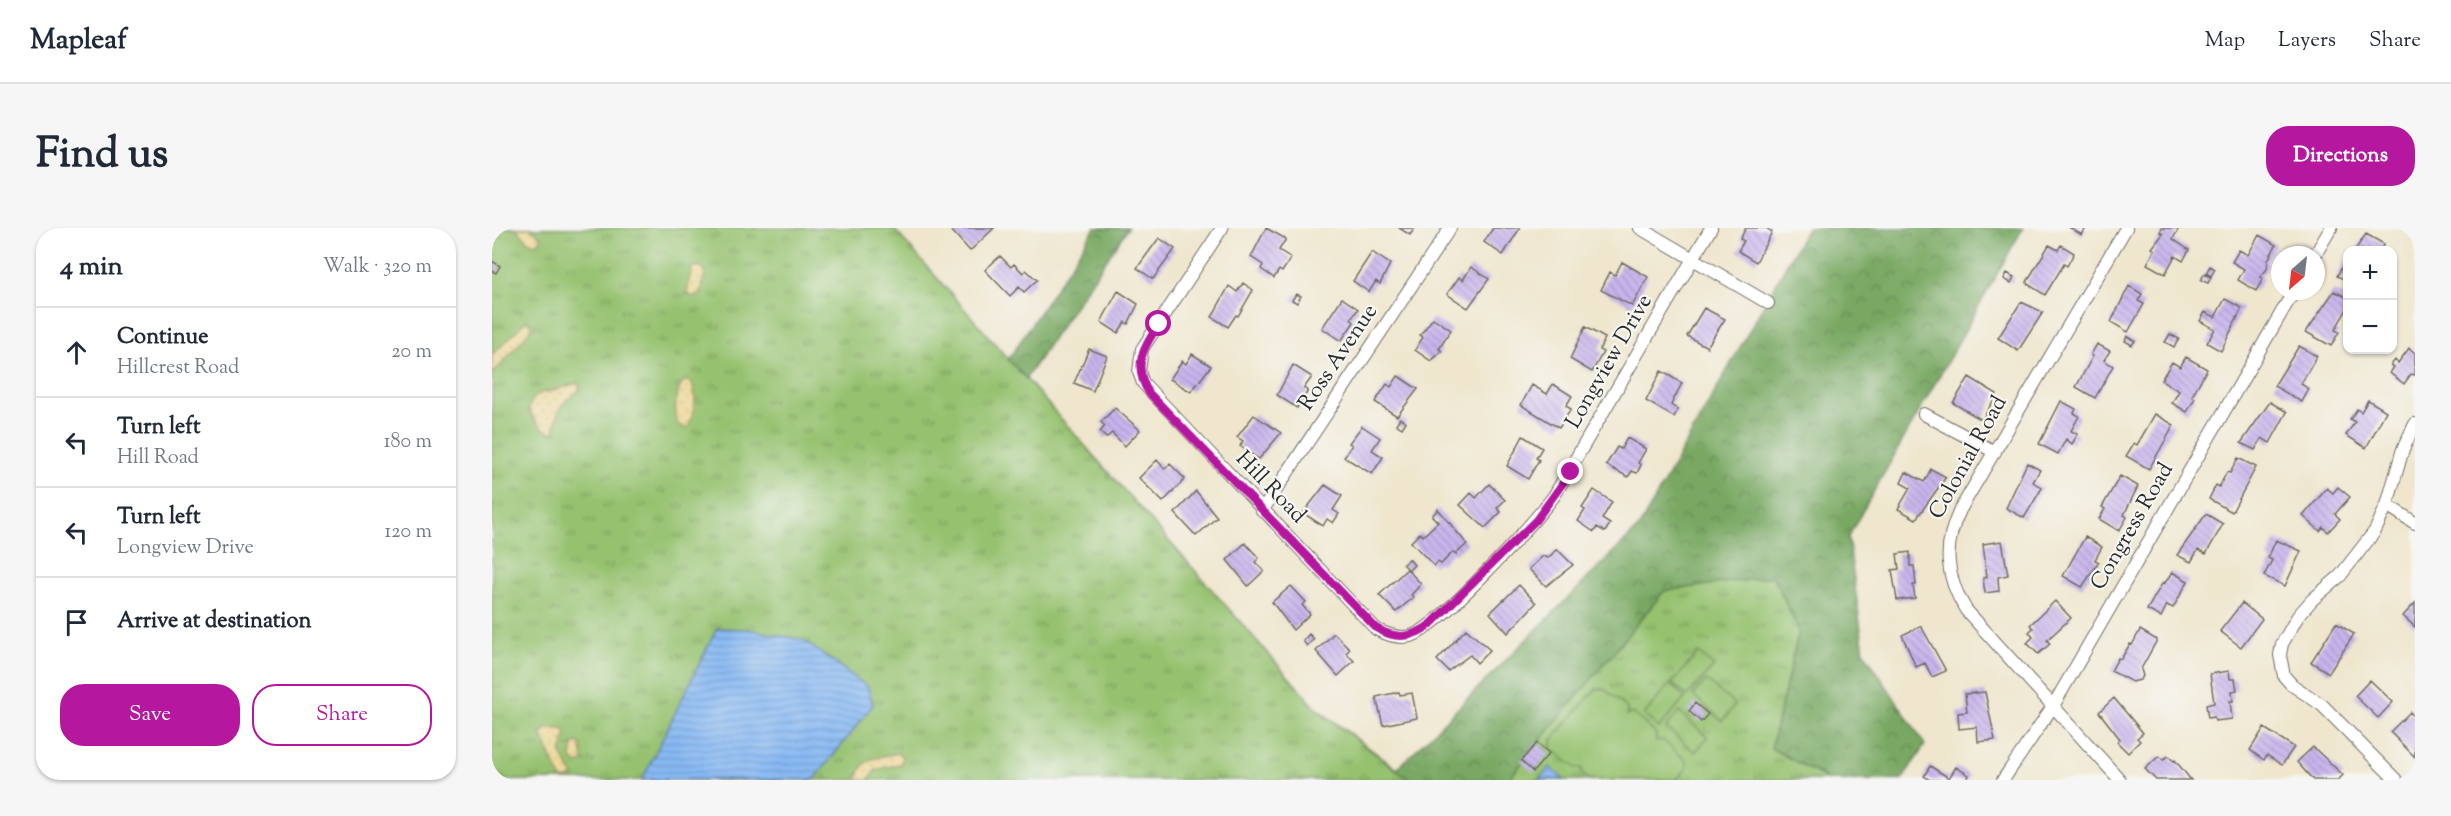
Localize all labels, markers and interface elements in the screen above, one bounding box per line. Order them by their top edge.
text: Mapleaf [30,21,127,61]
text: Map [2205,26,2245,56]
text: Layers [2278,26,2336,56]
text: Share [2369,26,2421,56]
text: Find us [36,126,168,186]
button: Directions [2266,126,2415,186]
north arrow [2271,246,2325,300]
map controls [2343,246,2397,354]
button: + [2343,246,2397,300]
text: 4 min [60,249,123,286]
text: Walk · 320 m [323,253,432,282]
street label: Longview Drive [1559,289,1661,435]
street label: Ross Avenue [1291,298,1387,418]
button: − [2343,300,2397,354]
route start [1145,310,1171,336]
text: Continue [117,322,208,354]
icon: ahead [60,336,93,369]
text: 20 m [391,338,432,367]
text: Hillcrest Road [117,354,239,383]
street label: Colonial Road [1922,390,2016,526]
text: Turn left [117,412,200,444]
icon: left [60,426,93,459]
text: 180 m [384,428,432,457]
text: Hill Road [117,444,199,473]
street label: Hill Road [1227,444,1313,532]
street label: Congress Road [2083,457,2183,597]
route end [1557,458,1583,484]
text: Turn left [117,502,200,534]
icon: left [60,516,93,549]
text: 120 m [384,518,432,547]
text: Longview Drive [117,534,254,563]
icon: arrive [60,606,93,639]
text: Arrive at destination [117,606,312,638]
button: Save [60,684,240,746]
button: Share [252,684,432,746]

